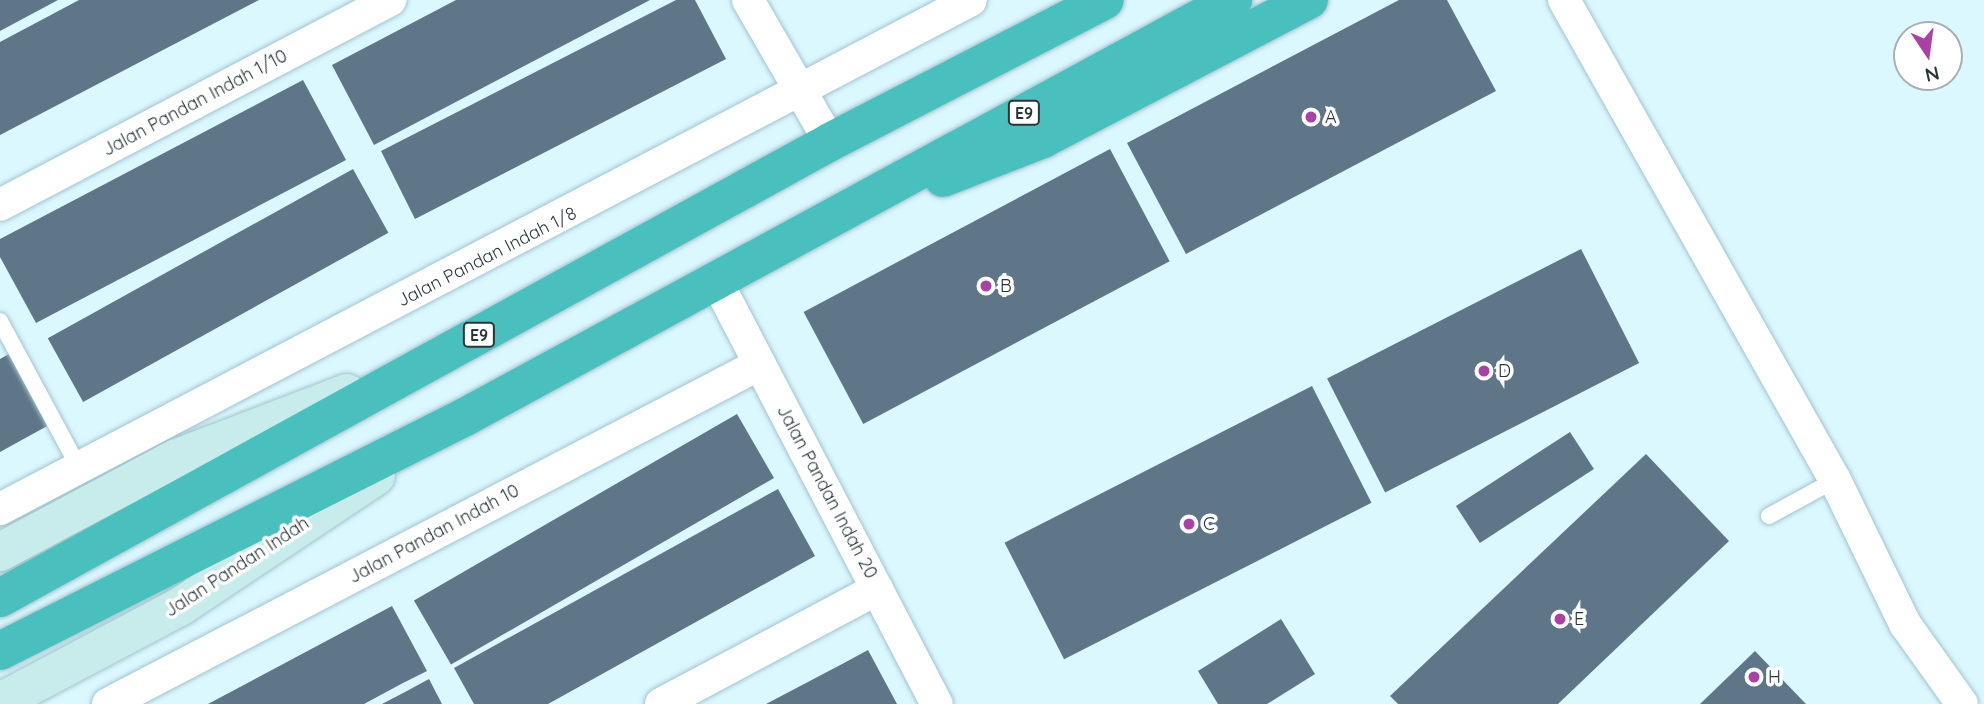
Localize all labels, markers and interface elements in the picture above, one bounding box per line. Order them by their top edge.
north arrow [1893,21,1963,91]
street label: Jalan Pandan Indah 1/10 [99,45,291,161]
text: N [1923,61,1942,88]
road number: E9 [1006,100,1042,125]
place label: A [1325,106,1337,128]
marker: A [1303,109,1319,125]
street label: Jalan Pandan Indah 1/8 [394,202,580,312]
place label: B [1000,275,1012,297]
marker: B [978,278,994,294]
road number: E9 [462,322,496,348]
place label: D [1498,360,1511,382]
marker: D [1476,363,1492,379]
street label: Jalan Pandan Indah 20 [772,402,882,582]
street label: Jalan Pandan Indah 10 [345,480,523,588]
street label: Jalan Pandan Indah [161,512,313,622]
place label: C [1203,513,1215,535]
marker: C [1181,516,1197,532]
place label: E [1574,608,1584,630]
marker: E [1552,611,1568,627]
place label: H [1768,666,1781,688]
marker: H [1746,669,1762,685]

